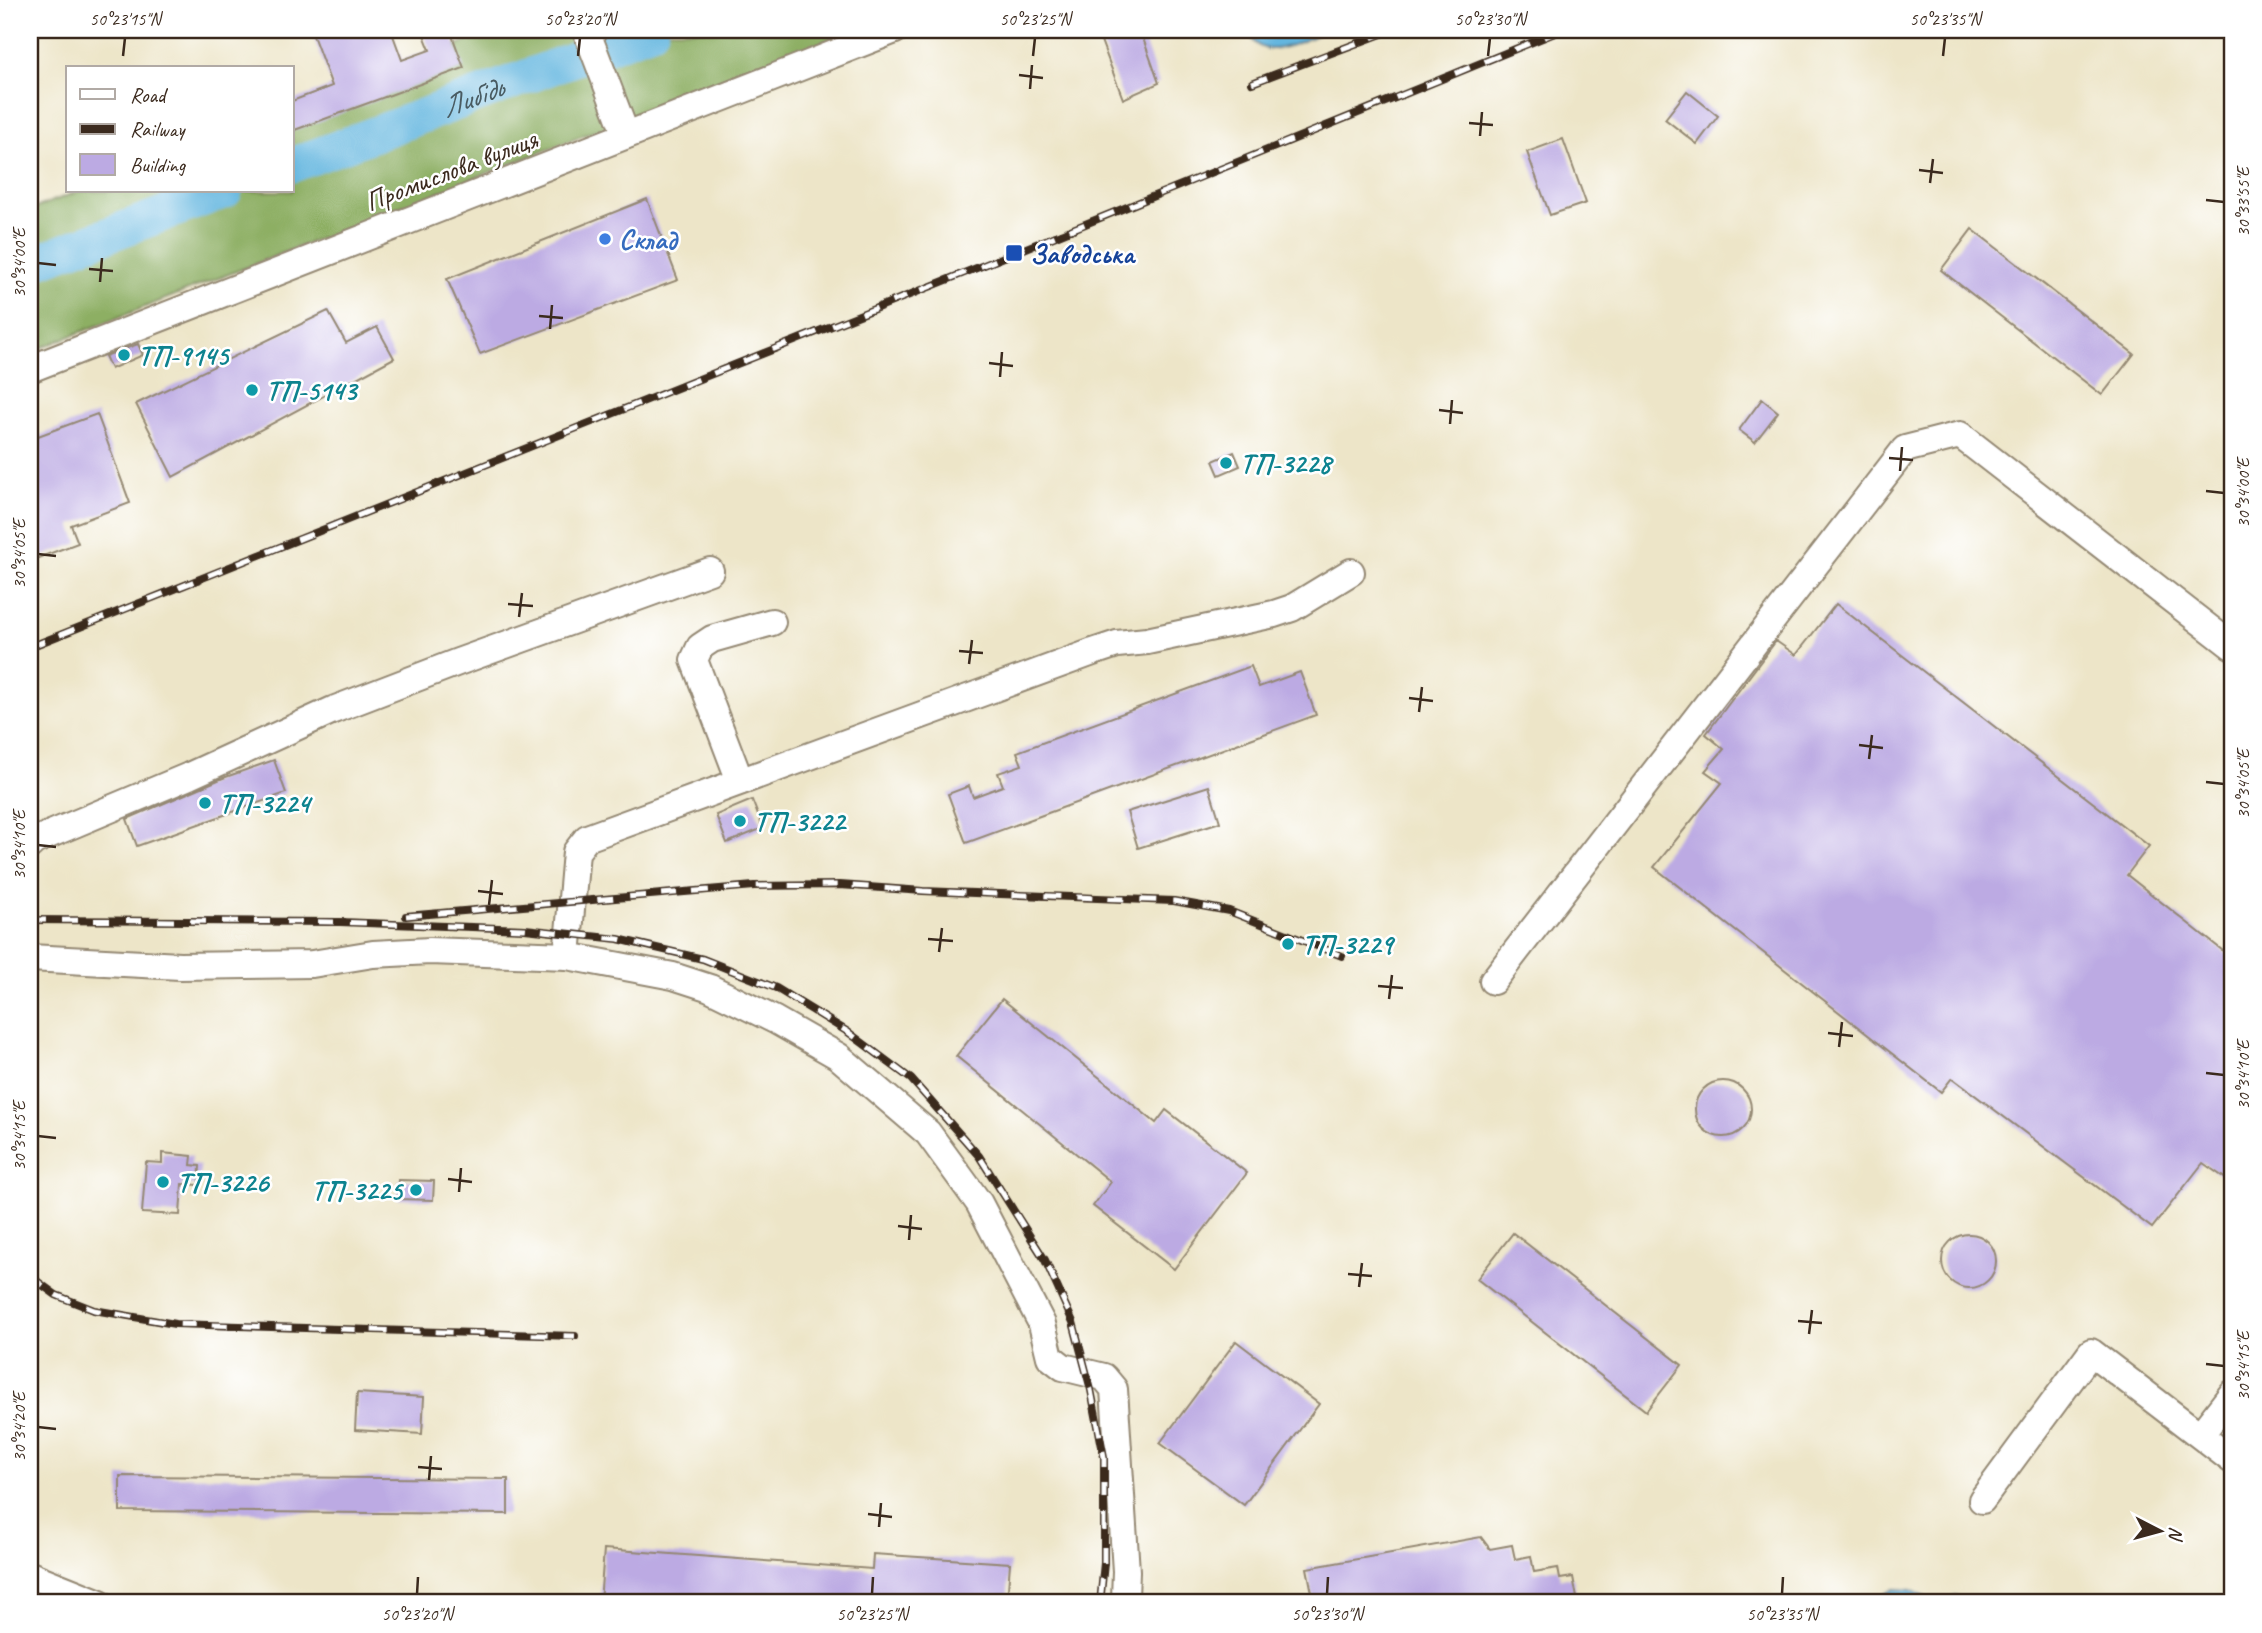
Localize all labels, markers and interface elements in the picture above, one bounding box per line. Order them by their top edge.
text: 50°23'15"N [90,8,164,30]
text: 50°23'20"N [545,8,619,30]
text: 50°23'25"N [1000,8,1074,30]
text: 50°23'30"N [1455,8,1529,30]
text: 50°23'35"N [1910,8,1984,30]
legend [66,66,294,192]
water label: Либідь [436,67,511,126]
text: Road [130,82,169,108]
text: Railway [130,116,186,142]
street label: Промислова вулиця [360,121,543,219]
text: Building [130,152,187,178]
text: 30°33'55"E [2232,165,2254,237]
place label: Склад [619,222,679,257]
text: 30°34'00"E [8,226,30,298]
marker: Склад [597,231,613,247]
place label: Заводська [1030,236,1137,271]
marker: Заводська [1004,243,1024,263]
place label: ТП-9145 [138,338,231,373]
marker: ТП-9145 [116,347,132,363]
place label: ТП-5143 [266,373,359,408]
marker: ТП-5143 [244,382,260,398]
place label: ТП-3228 [1240,446,1334,481]
marker: ТП-3228 [1218,455,1234,471]
text: 30°34'00"E [2232,456,2254,528]
text: 30°34'05"E [8,517,30,589]
text: 30°34'05"E [2232,747,2254,819]
place label: ТП-3224 [219,786,313,821]
marker: ТП-3224 [197,795,213,811]
place label: ТП-3222 [754,804,847,839]
text: 30°34'10"E [8,808,30,880]
marker: ТП-3222 [732,813,748,829]
place label: ТП-3229 [1302,927,1396,962]
marker: ТП-3229 [1280,936,1296,952]
text: 30°34'10"E [2232,1038,2254,1110]
text: 30°34'15"E [8,1099,30,1171]
place label: ТП-3226 [177,1165,270,1200]
place label: ТП-3225 [312,1173,405,1208]
marker: ТП-3226 [155,1174,171,1190]
marker: ТП-3225 [408,1182,424,1198]
text: 30°34'15"E [2232,1329,2254,1401]
text: 30°34'20"E [8,1390,30,1462]
north arrow [2126,1496,2196,1566]
text: N [2163,1526,2188,1543]
text: 50°23'20"N [382,1603,456,1625]
text: 50°23'25"N [837,1603,911,1625]
text: 50°23'30"N [1292,1603,1366,1625]
text: 50°23'35"N [1747,1603,1821,1625]

